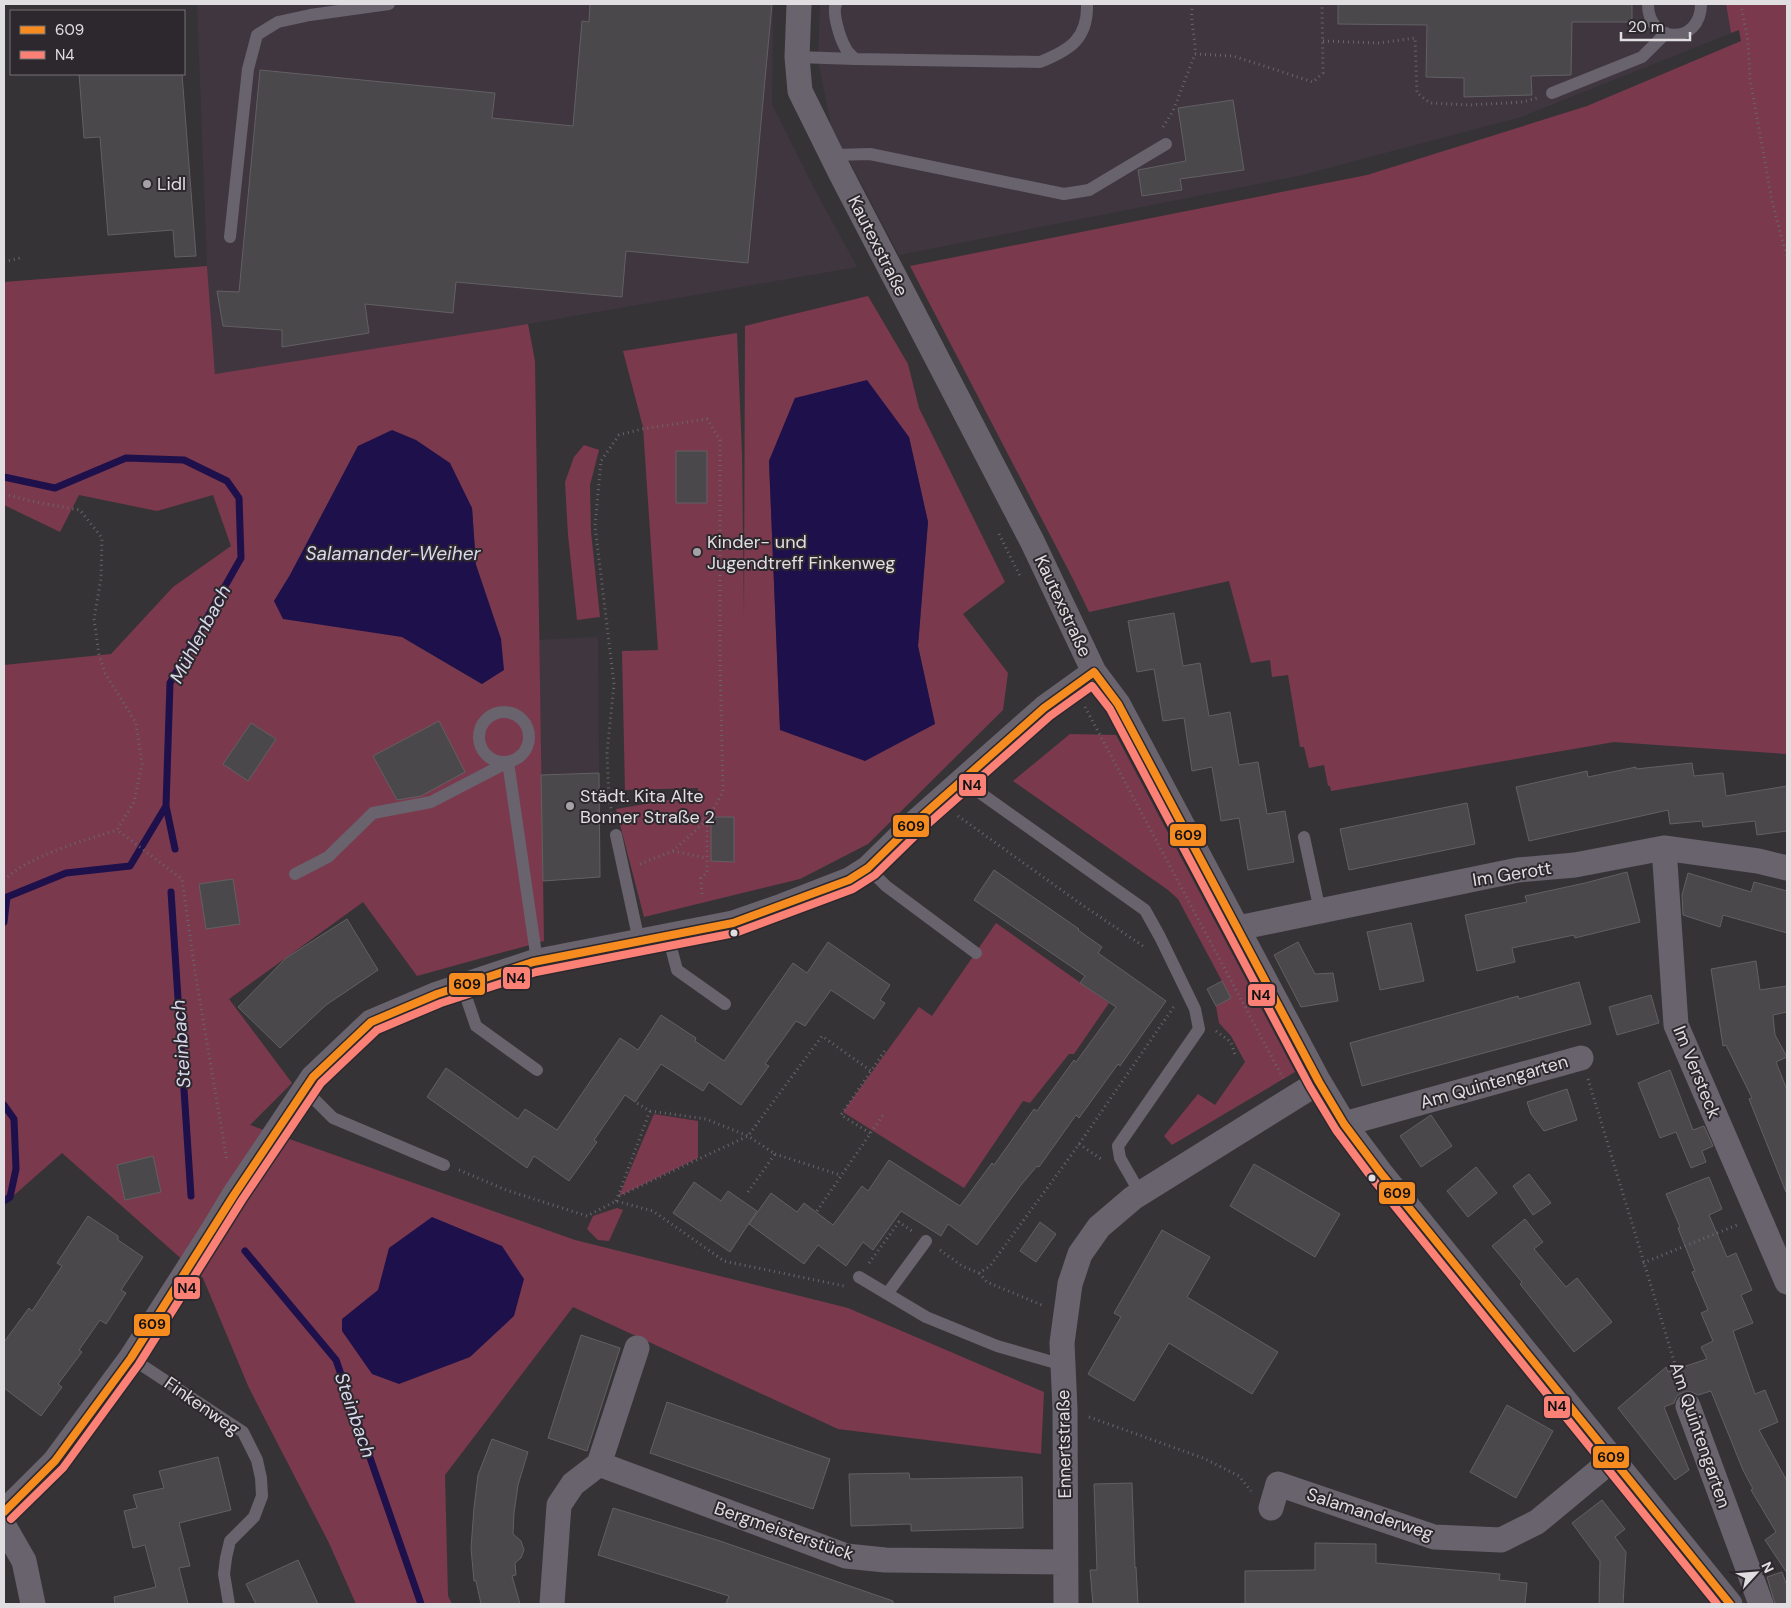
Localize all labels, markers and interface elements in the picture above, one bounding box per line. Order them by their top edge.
legend [10,10,185,75]
scale bar [1621,10,1690,42]
text: 20 m [1628,17,1664,37]
text: 609 [55,20,84,40]
text: N4 [55,45,74,65]
place label: Lidl [157,172,186,196]
marker: Lidl [141,178,153,190]
street label: Kautexstraße [842,192,914,300]
place label: Kinder- und Jugendtreff Finkenweg [707,530,895,575]
water label: Salamander-Weiher [305,541,481,566]
marker: Kinder- und Jugendtreff Finkenweg [691,546,703,558]
street label: Kautexstraße [1029,551,1097,661]
water label: Mühlenbach [164,580,236,688]
line badge: N4 [958,773,987,797]
text: N4 [962,776,982,794]
place label: Städt. Kita Alte Bonner Straße 2 [580,784,715,829]
marker: Städt. Kita Alte Bonner Straße 2 [564,800,576,812]
line badge: 609 [892,814,930,838]
text: 609 [897,817,925,835]
line badge: 609 [1169,823,1207,847]
text: 609 [1174,826,1202,844]
street label: Im Gerott [1471,856,1553,892]
unlabelled marker [729,928,739,938]
line badge: N4 [502,966,531,990]
text: N4 [506,969,526,987]
line badge: 609 [448,972,486,996]
text: 609 [453,975,481,993]
line badge: N4 [1247,983,1276,1007]
text: N4 [1251,986,1271,1004]
water label: Steinbach [165,999,197,1089]
street label: Im Versteck [1668,1022,1726,1122]
street label: Am Quintengarten [1417,1049,1571,1115]
unlabelled marker [1367,1173,1377,1183]
line badge: 609 [1378,1181,1416,1205]
text: 609 [1383,1184,1411,1202]
line badge: N4 [173,1276,201,1300]
text: N4 [177,1279,197,1297]
line badge: 609 [133,1313,171,1337]
text: 609 [138,1315,166,1333]
street label: Am Quintengarten [1664,1359,1736,1511]
water label: Steinbach [329,1369,381,1461]
street label: Finkenweg [160,1371,244,1441]
street label: Ennertstraße [1051,1389,1077,1499]
line badge: N4 [1543,1395,1571,1419]
text: N4 [1547,1397,1567,1415]
line badge: 609 [1592,1445,1630,1469]
text: 609 [1597,1448,1625,1466]
street label: Salamanderweg [1304,1482,1436,1546]
street label: Bergmeisterstück [711,1496,857,1566]
north arrow [1731,1548,1781,1598]
text: N [1757,1559,1778,1576]

